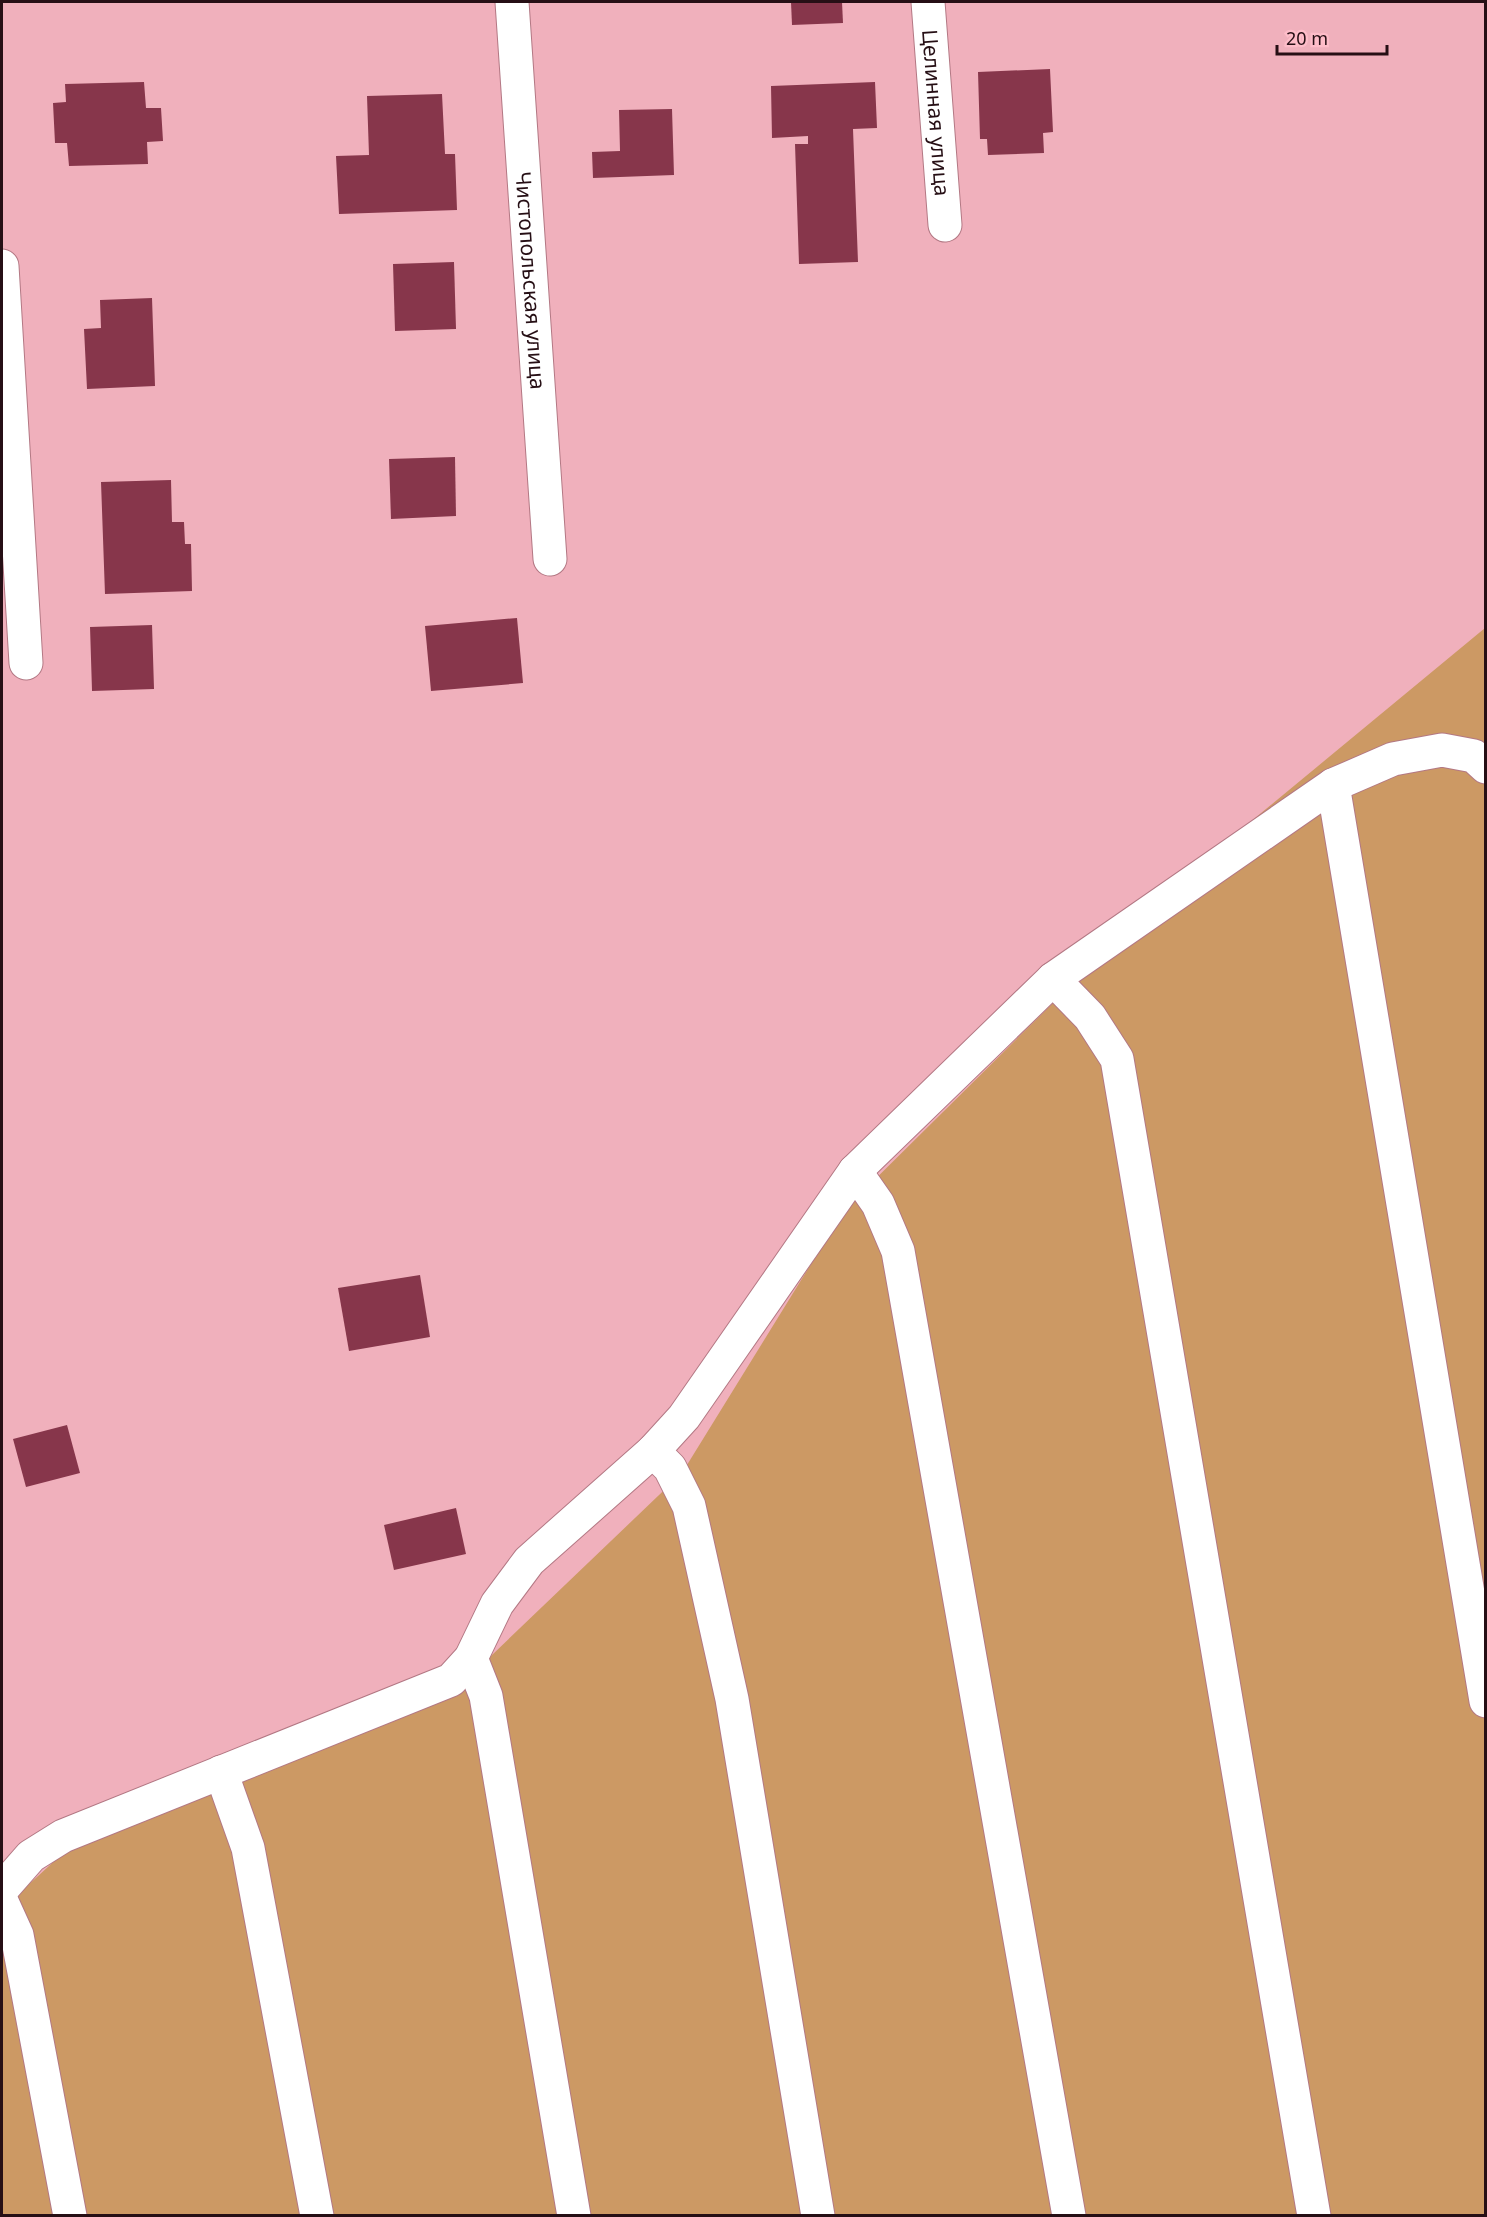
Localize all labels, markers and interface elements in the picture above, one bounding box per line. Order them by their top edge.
scale bar [1277,18,1386,56]
text: 20 m [1286,26,1328,50]
street label: Целинная улица [916,28,957,197]
street label: Чистопольская улица [510,170,552,390]

